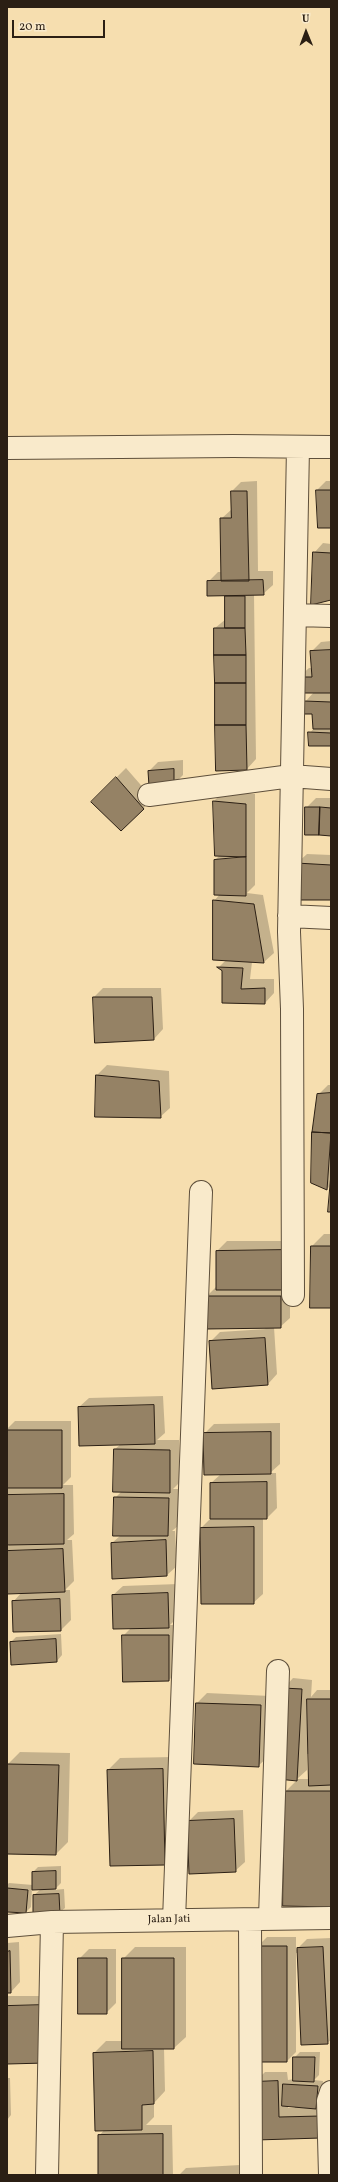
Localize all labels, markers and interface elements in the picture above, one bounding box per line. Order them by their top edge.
scale bar [14,12,107,38]
north arrow [286,12,326,52]
text: U [302,12,310,27]
text: 20 m [19,19,46,35]
street label: Jalan Jati [148,1913,190,1927]

